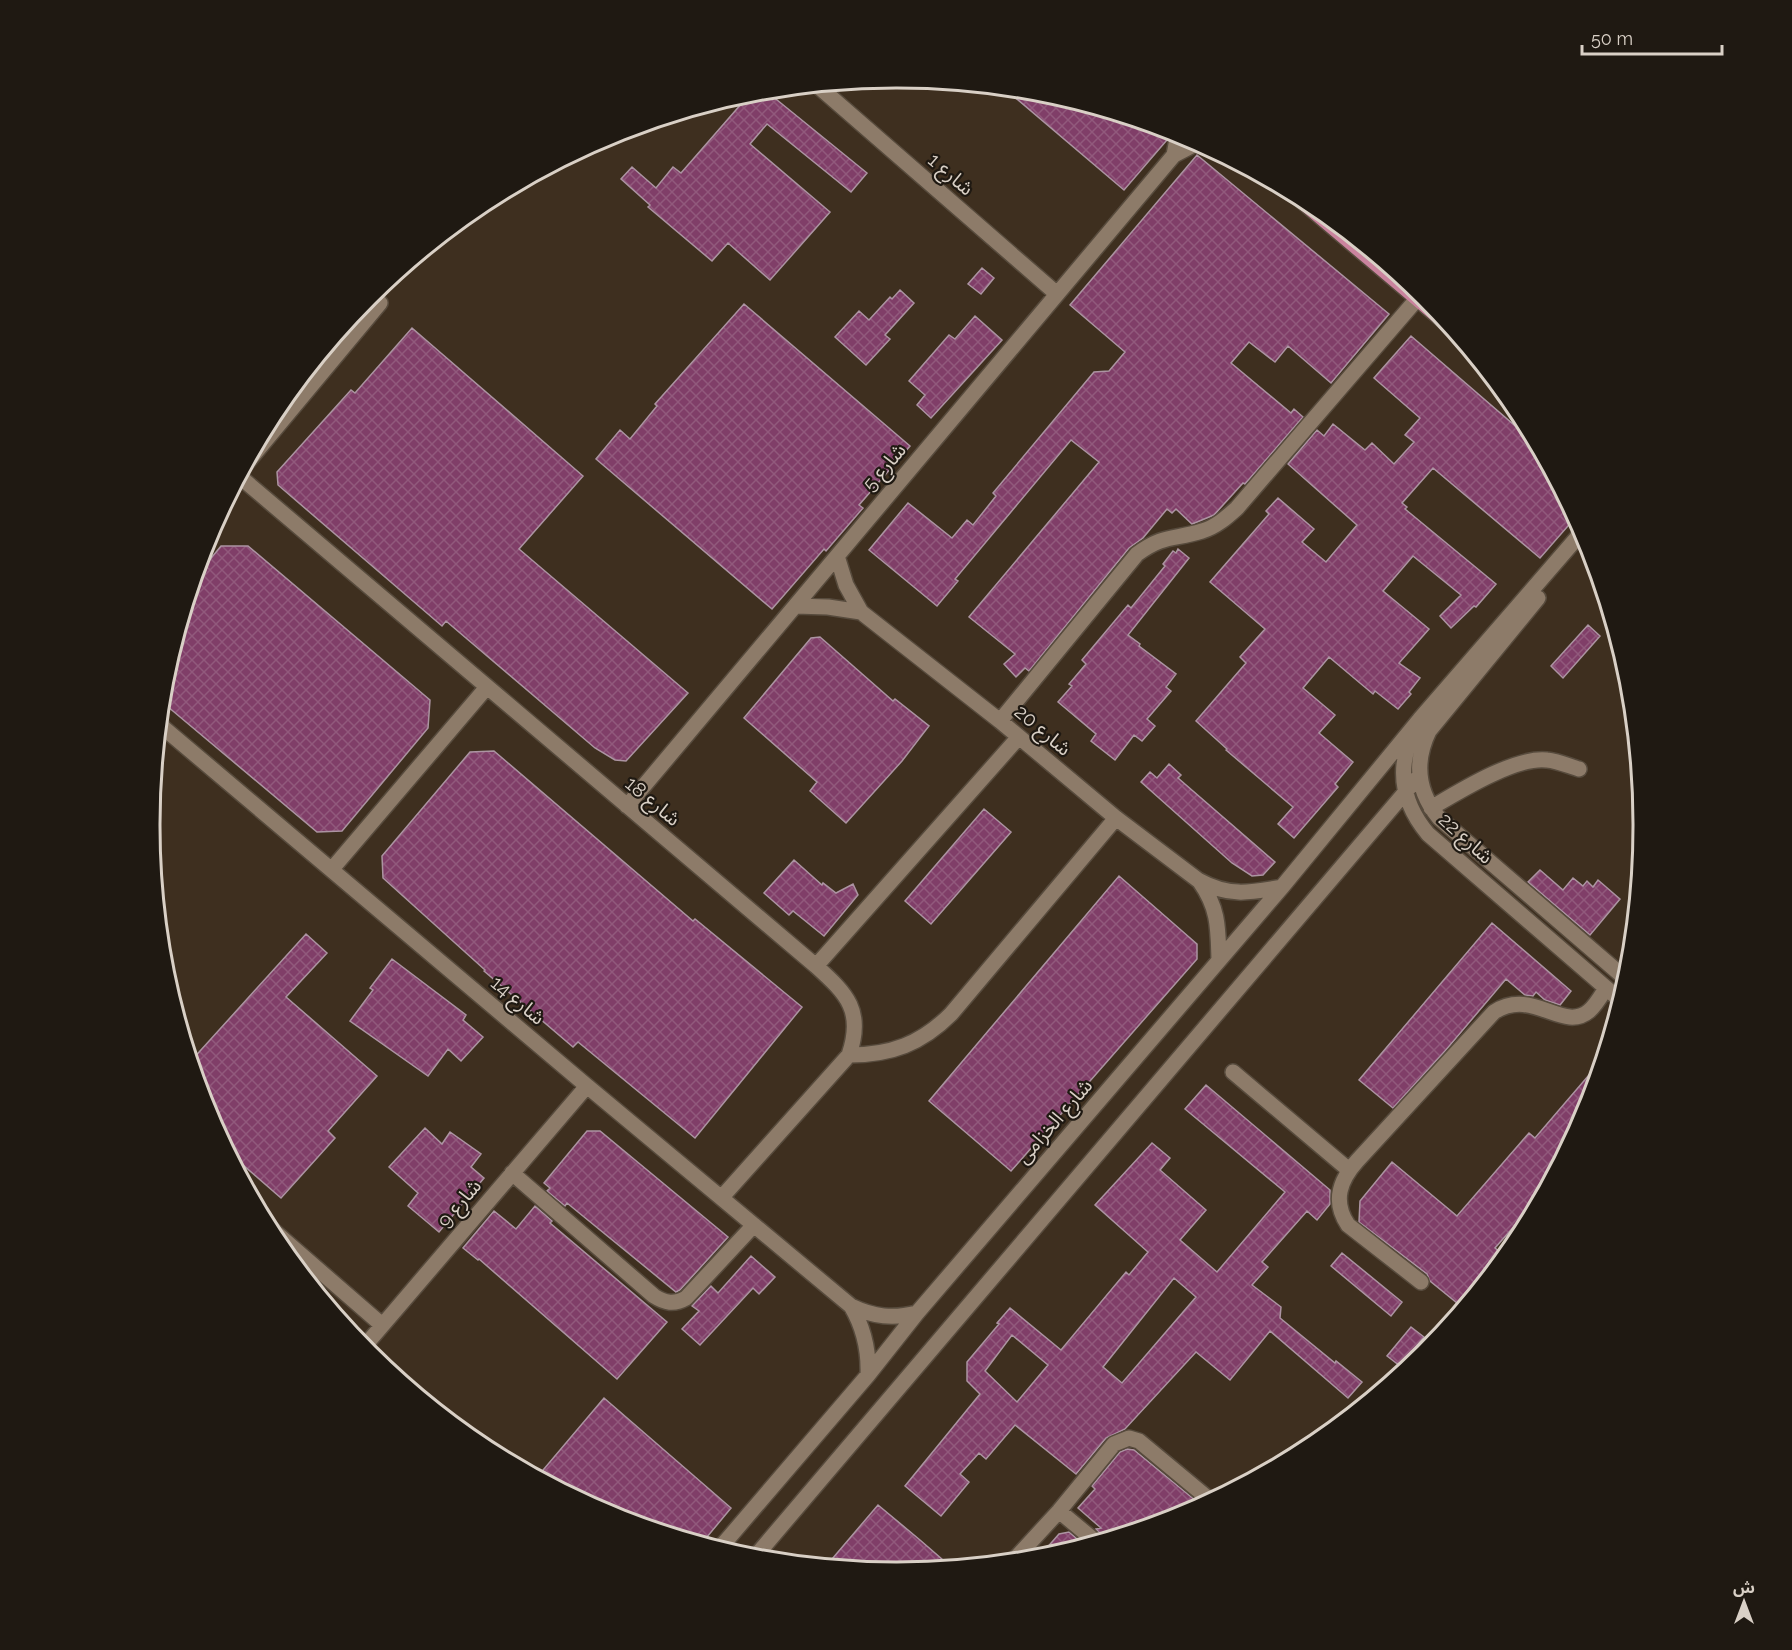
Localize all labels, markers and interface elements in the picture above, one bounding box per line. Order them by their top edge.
scale bar [1582,18,1722,56]
text: 50 m [1591,28,1633,49]
street label: شارع 1 [921,148,979,203]
street label: شارع 5 [857,438,913,498]
street label: شارع 20 [1008,699,1076,763]
street label: شارع 18 [619,771,685,833]
street label: شارع 22 [1432,807,1498,871]
street label: شارع 14 [484,970,550,1032]
street label: شارع الخزامى [1011,1074,1099,1170]
street label: شارع 9 [432,1174,488,1234]
north arrow [1714,1572,1774,1632]
text: ش [1733,1578,1755,1597]

